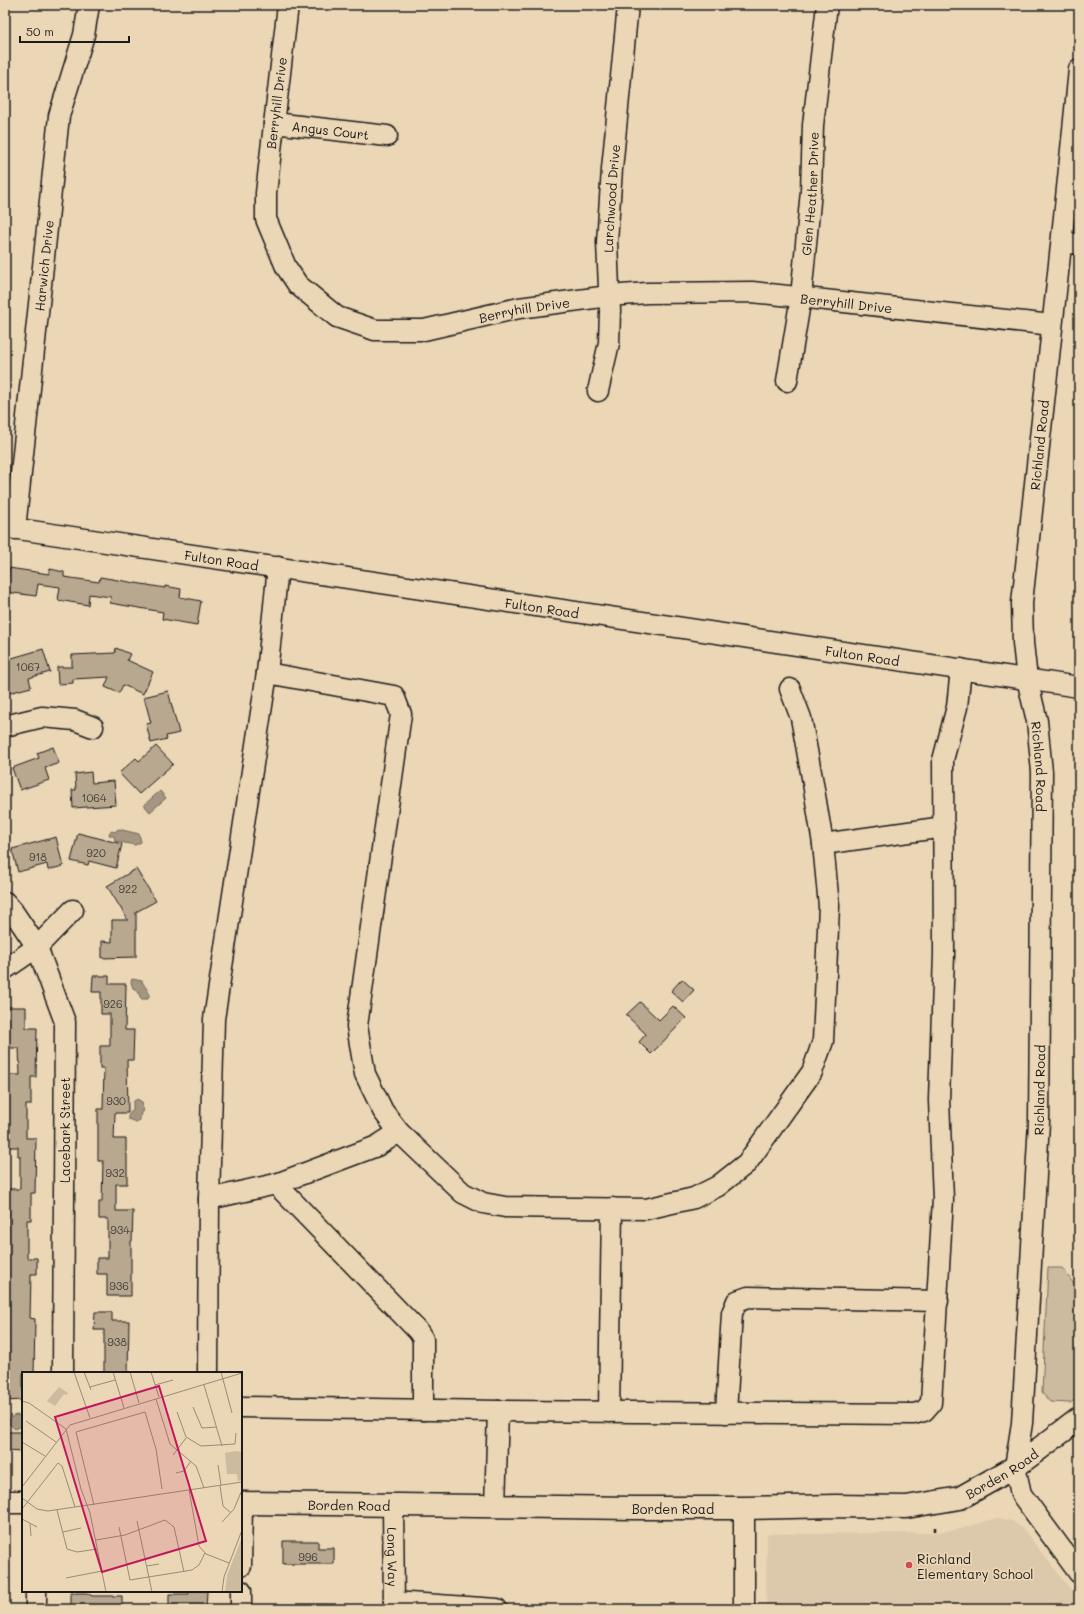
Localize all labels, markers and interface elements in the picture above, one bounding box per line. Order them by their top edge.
scale bar [20,18,129,44]
text: 50 m [26,23,54,39]
street label: Berryhill Drive [262,56,290,150]
street label: Angus Court [291,117,370,142]
street label: Glen Heather Drive [796,131,821,256]
street label: Larchwood Drive [598,143,623,253]
street label: Harwich Drive [30,219,56,312]
street label: Berryhill Drive [800,289,893,316]
street label: Berryhill Drive [477,293,571,326]
street label: Richland Road [1026,399,1052,491]
street label: Fulton Road [183,545,260,573]
street label: Fulton Road [504,593,580,621]
street label: Fulton Road [824,641,901,669]
house number: 1067 [16,659,40,674]
street label: Richland Road [1029,720,1051,812]
house number: 1064 [82,790,107,805]
house number: 920 [86,845,106,860]
house number: 918 [29,849,47,864]
house number: 922 [119,881,137,896]
house number: 926 [103,996,123,1011]
street label: Richland Road [1030,1045,1048,1135]
street label: Lacebark Street [56,1077,73,1183]
house number: 930 [106,1093,126,1108]
house number: 932 [105,1165,125,1180]
house number: 934 [110,1222,130,1237]
house number: 936 [109,1278,129,1293]
house number: 938 [107,1334,127,1349]
inset map [22,1372,242,1592]
street label: Borden Road [962,1444,1041,1502]
street label: Borden Road [308,1495,390,1513]
street label: Borden Road [632,1500,714,1517]
street label: Long Way [385,1527,402,1587]
house number: 996 [298,1549,318,1564]
place label: Richland Elementary School [917,1550,1034,1582]
marker: Richland Elementary School [904,1560,914,1570]

